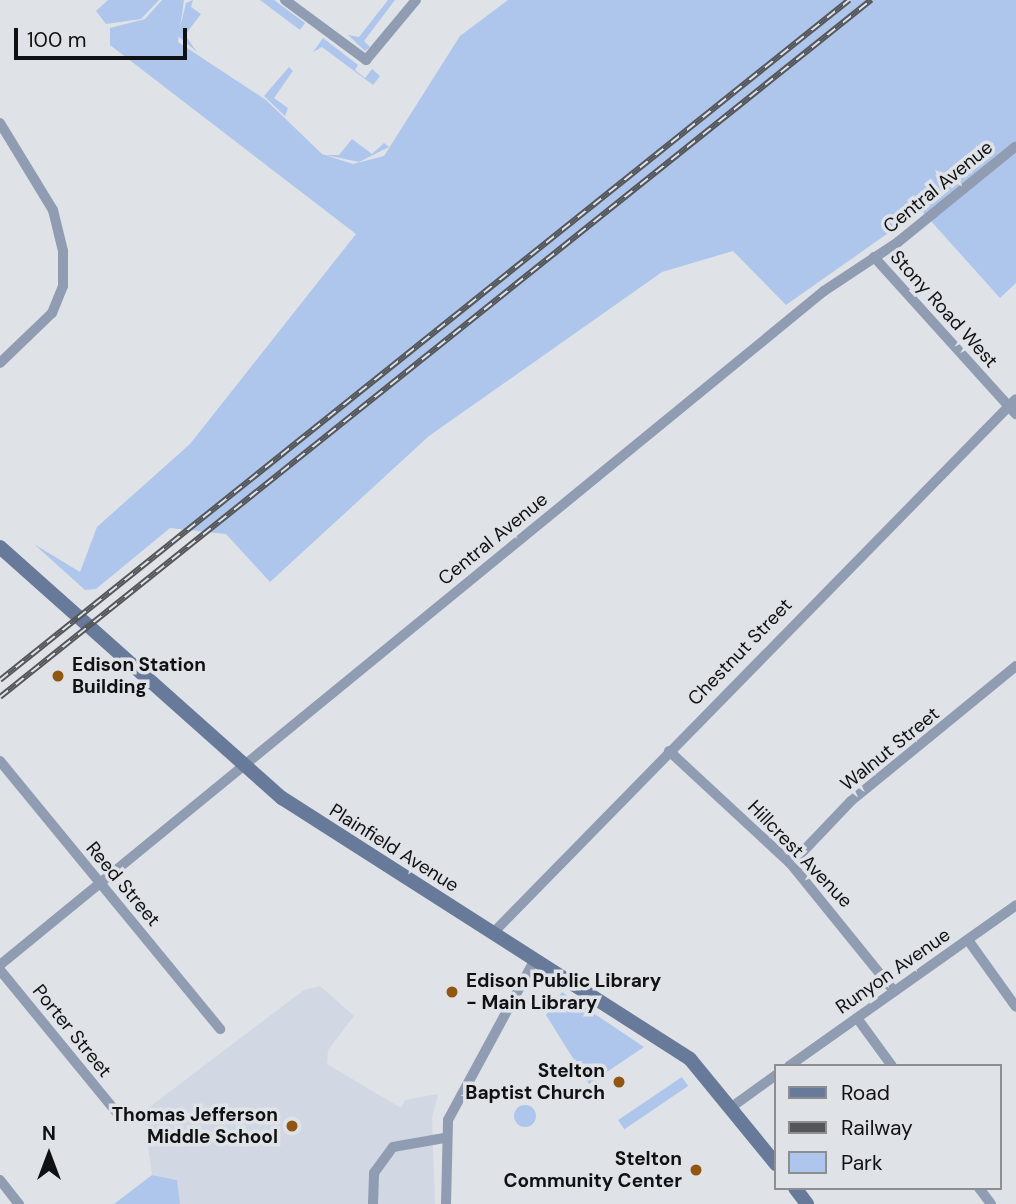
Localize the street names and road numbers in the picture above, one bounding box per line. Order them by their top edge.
street label: Central Avenue [879,136,997,238]
street label: Stony Road West [885,246,1003,372]
street label: Central Avenue [434,488,552,590]
street label: Chestnut Street [683,594,797,710]
street label: Walnut Street [836,702,944,796]
street label: Hillcrest Avenue [743,796,857,912]
street label: Plainfield Avenue [325,799,463,897]
street label: Reed Street [81,837,165,931]
street label: Runyon Avenue [831,923,955,1019]
street label: Porter Street [28,980,116,1082]

